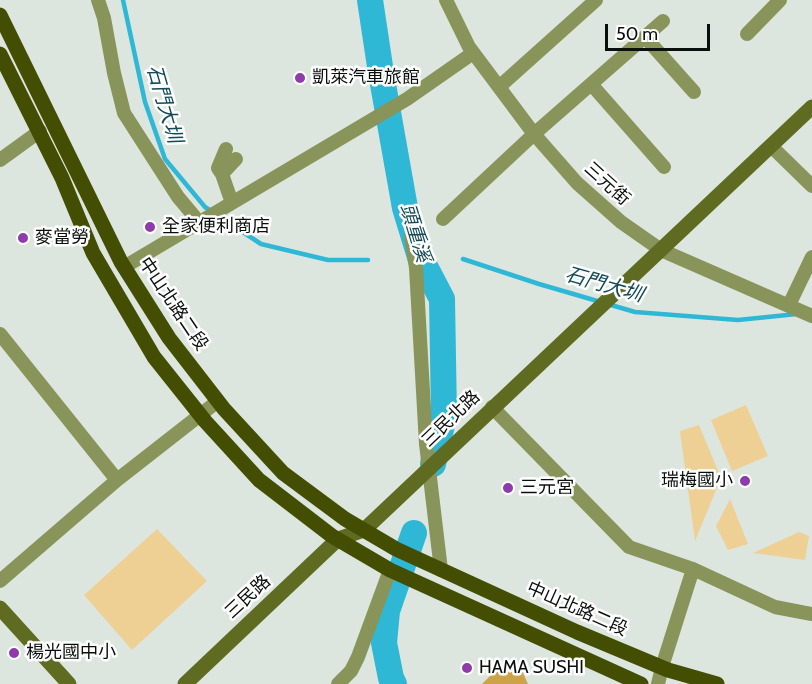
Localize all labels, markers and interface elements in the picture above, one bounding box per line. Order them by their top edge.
scale bar [608,12,713,50]
text: 50 m [616,23,658,45]
water label: 石門大圳 [141,62,187,146]
place label: 凱萊汽車旅館 [312,67,420,89]
marker: 凱萊汽車旅館 [293,71,307,85]
street label: 三元街 [580,158,634,210]
water label: 頭重溪 [395,201,435,265]
place label: 全家便利商店 [162,216,270,238]
marker: 全家便利商店 [143,220,157,234]
place label: 麥當勞 [35,227,89,249]
marker: 麥當勞 [16,231,30,245]
street label: 中山北路二段 [134,253,212,355]
water label: 石門大圳 [562,262,646,308]
street label: 三民北路 [418,386,484,452]
place label: 瑞梅國小 [661,470,733,492]
marker: 瑞梅國小 [738,474,752,488]
place label: 三元宮 [520,477,574,499]
marker: 三元宮 [501,481,515,495]
street label: 三民路 [221,571,275,623]
street label: 中山北路二段 [523,577,631,641]
place label: 楊光國中小 [26,642,116,664]
marker: 楊光國中小 [7,646,21,660]
place label: HAMA SUSHI [479,657,584,679]
marker: HAMA SUSHI [460,661,474,675]

